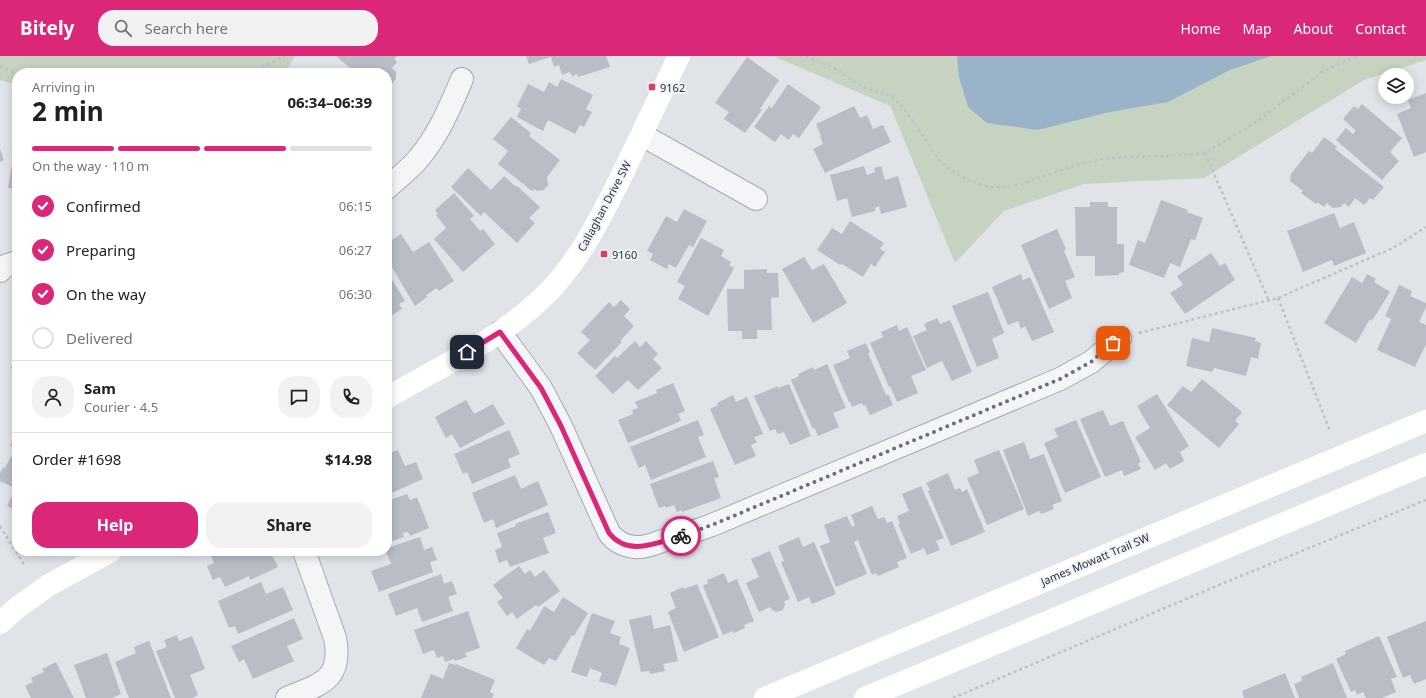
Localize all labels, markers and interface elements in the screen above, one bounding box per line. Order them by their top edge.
search box [98,10,378,46]
text: Bitely [20,15,74,41]
icon: search [112,17,134,39]
text: Search here [144,18,228,38]
text: Home [1181,19,1220,38]
text: Map [1242,19,1272,38]
text: About [1294,19,1333,38]
text: Contact [1355,19,1406,38]
map controls [1378,68,1414,104]
button: layers [1378,68,1414,104]
text: Arriving in [32,78,95,96]
place label: 9162 [660,80,685,95]
marker: 9162 [647,82,657,92]
text: 06:34–06:39 [287,92,372,112]
text: 2 min [32,93,104,129]
text: On the way · 110 m [32,157,149,175]
street label: Callaghan Drive SW [574,157,635,254]
icon: check [32,195,54,217]
text: Confirmed [66,196,141,216]
text: 06:15 [339,197,372,215]
icon: check [32,239,54,261]
text: Preparing [66,240,136,260]
text: 06:27 [339,241,372,259]
place label: 9160 [612,247,637,262]
marker: 9160 [599,249,609,259]
icon: check [32,283,54,305]
text: On the way [66,284,146,304]
text: 06:30 [339,285,372,303]
pin [1096,326,1130,360]
text: Delivered [66,328,133,348]
icon: bag [1102,332,1124,354]
pin [450,335,484,369]
icon: home [456,341,478,363]
button: person [32,376,74,418]
button: chat [278,376,320,418]
button: phone [330,376,372,418]
text: Sam [84,378,116,398]
text: Courier · 4.5 [84,398,158,416]
text: Order #1698 [32,449,121,469]
text: $14.98 [325,449,372,469]
button: Help [32,502,198,548]
button: Share [206,502,372,548]
courier [661,516,701,556]
icon: bike [670,525,692,547]
street label: James Mowatt Trail SW [1037,529,1152,589]

